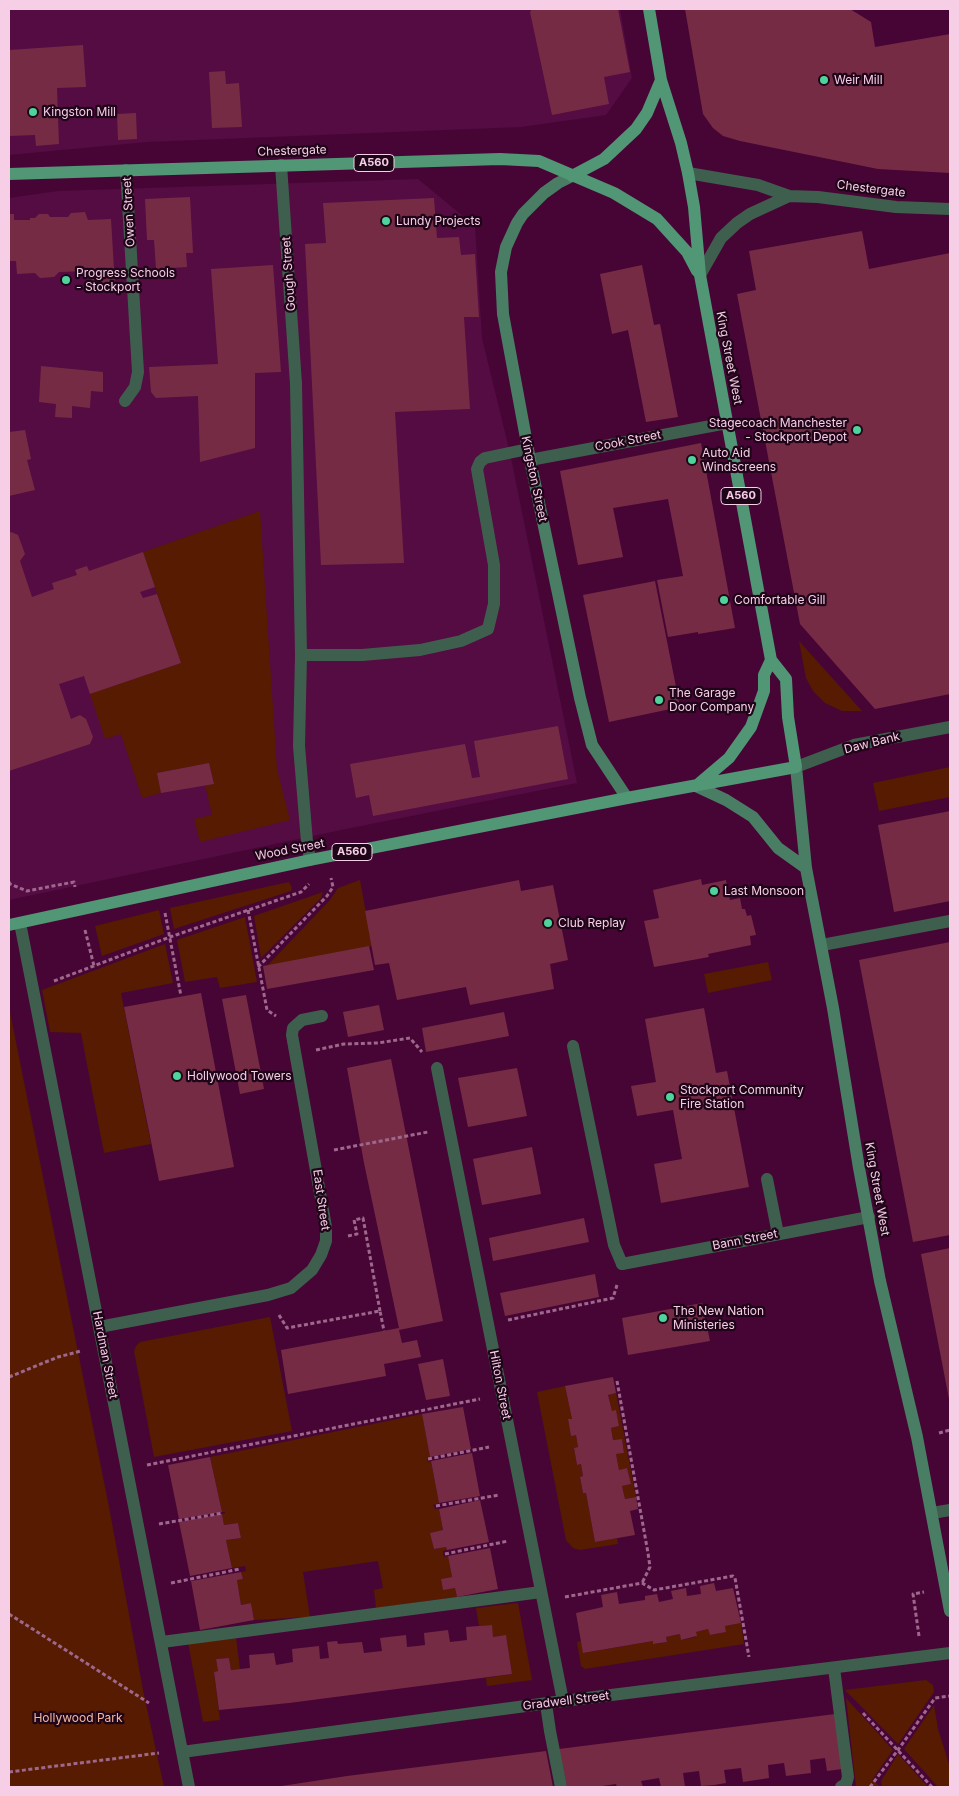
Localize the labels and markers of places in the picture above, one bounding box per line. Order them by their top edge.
place label: Weir Mill [834,73,883,87]
marker: Weir Mill [818,74,830,86]
place label: Kingston Mill [43,105,116,119]
marker: Kingston Mill [27,106,39,118]
place label: Lundy Projects [396,214,481,228]
marker: Lundy Projects [380,215,392,227]
place label: Progress Schools - Stockport [76,266,175,294]
marker: Progress Schools - Stockport [60,274,72,286]
place label: Stagecoach Manchester - Stockport Depot [709,416,847,444]
marker: Stagecoach Manchester - Stockport Depot [851,424,863,436]
place label: Auto Aid Windscreens [702,446,776,474]
marker: Auto Aid Windscreens [686,454,698,466]
place label: Comfortable Gill [734,593,825,607]
marker: Comfortable Gill [718,594,730,606]
place label: The Garage Door Company [669,686,754,714]
marker: The Garage Door Company [653,694,665,706]
place label: Last Monsoon [724,884,804,898]
marker: Last Monsoon [708,885,720,897]
place label: Club Replay [558,916,626,930]
marker: Club Replay [542,917,554,929]
place label: Hollywood Towers [187,1069,292,1083]
marker: Hollywood Towers [171,1070,183,1082]
place label: Stockport Community Fire Station [680,1083,804,1111]
marker: Stockport Community Fire Station [664,1091,676,1103]
place label: The New Nation Ministeries [673,1304,764,1332]
marker: The New Nation Ministeries [657,1312,669,1324]

